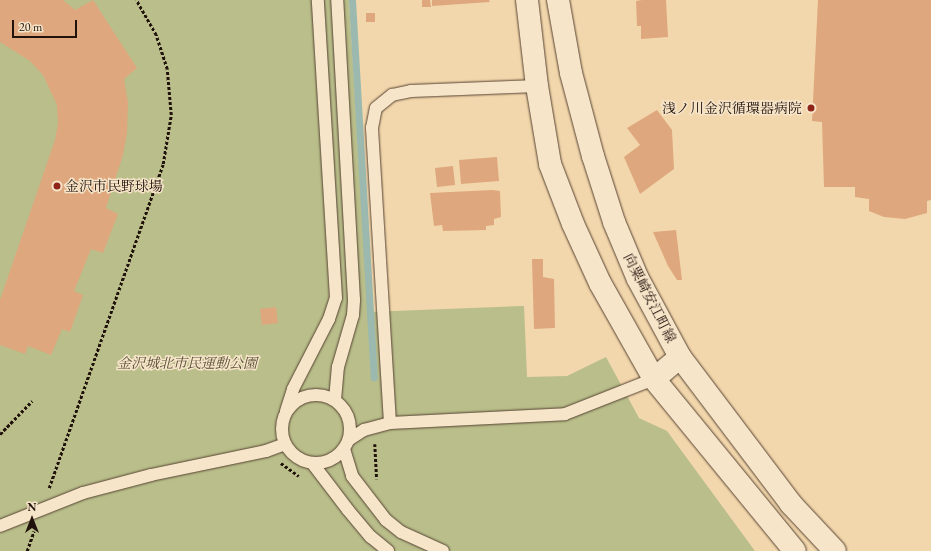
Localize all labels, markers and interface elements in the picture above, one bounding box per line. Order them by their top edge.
scale bar [14,12,79,38]
text: 20 m [19,19,42,35]
place label: 浅ノ川金沢循環器病院 [662,100,802,116]
marker: 浅ノ川金沢循環器病院 [805,102,817,114]
place label: 金沢市民野球場 [65,178,163,194]
marker: 金沢市民野球場 [52,181,62,191]
street label: 向粟崎安江町線 [620,251,680,345]
park label: 金沢城北市民運動公園 [117,355,257,371]
north arrow [12,499,52,539]
text: N [28,500,36,514]

